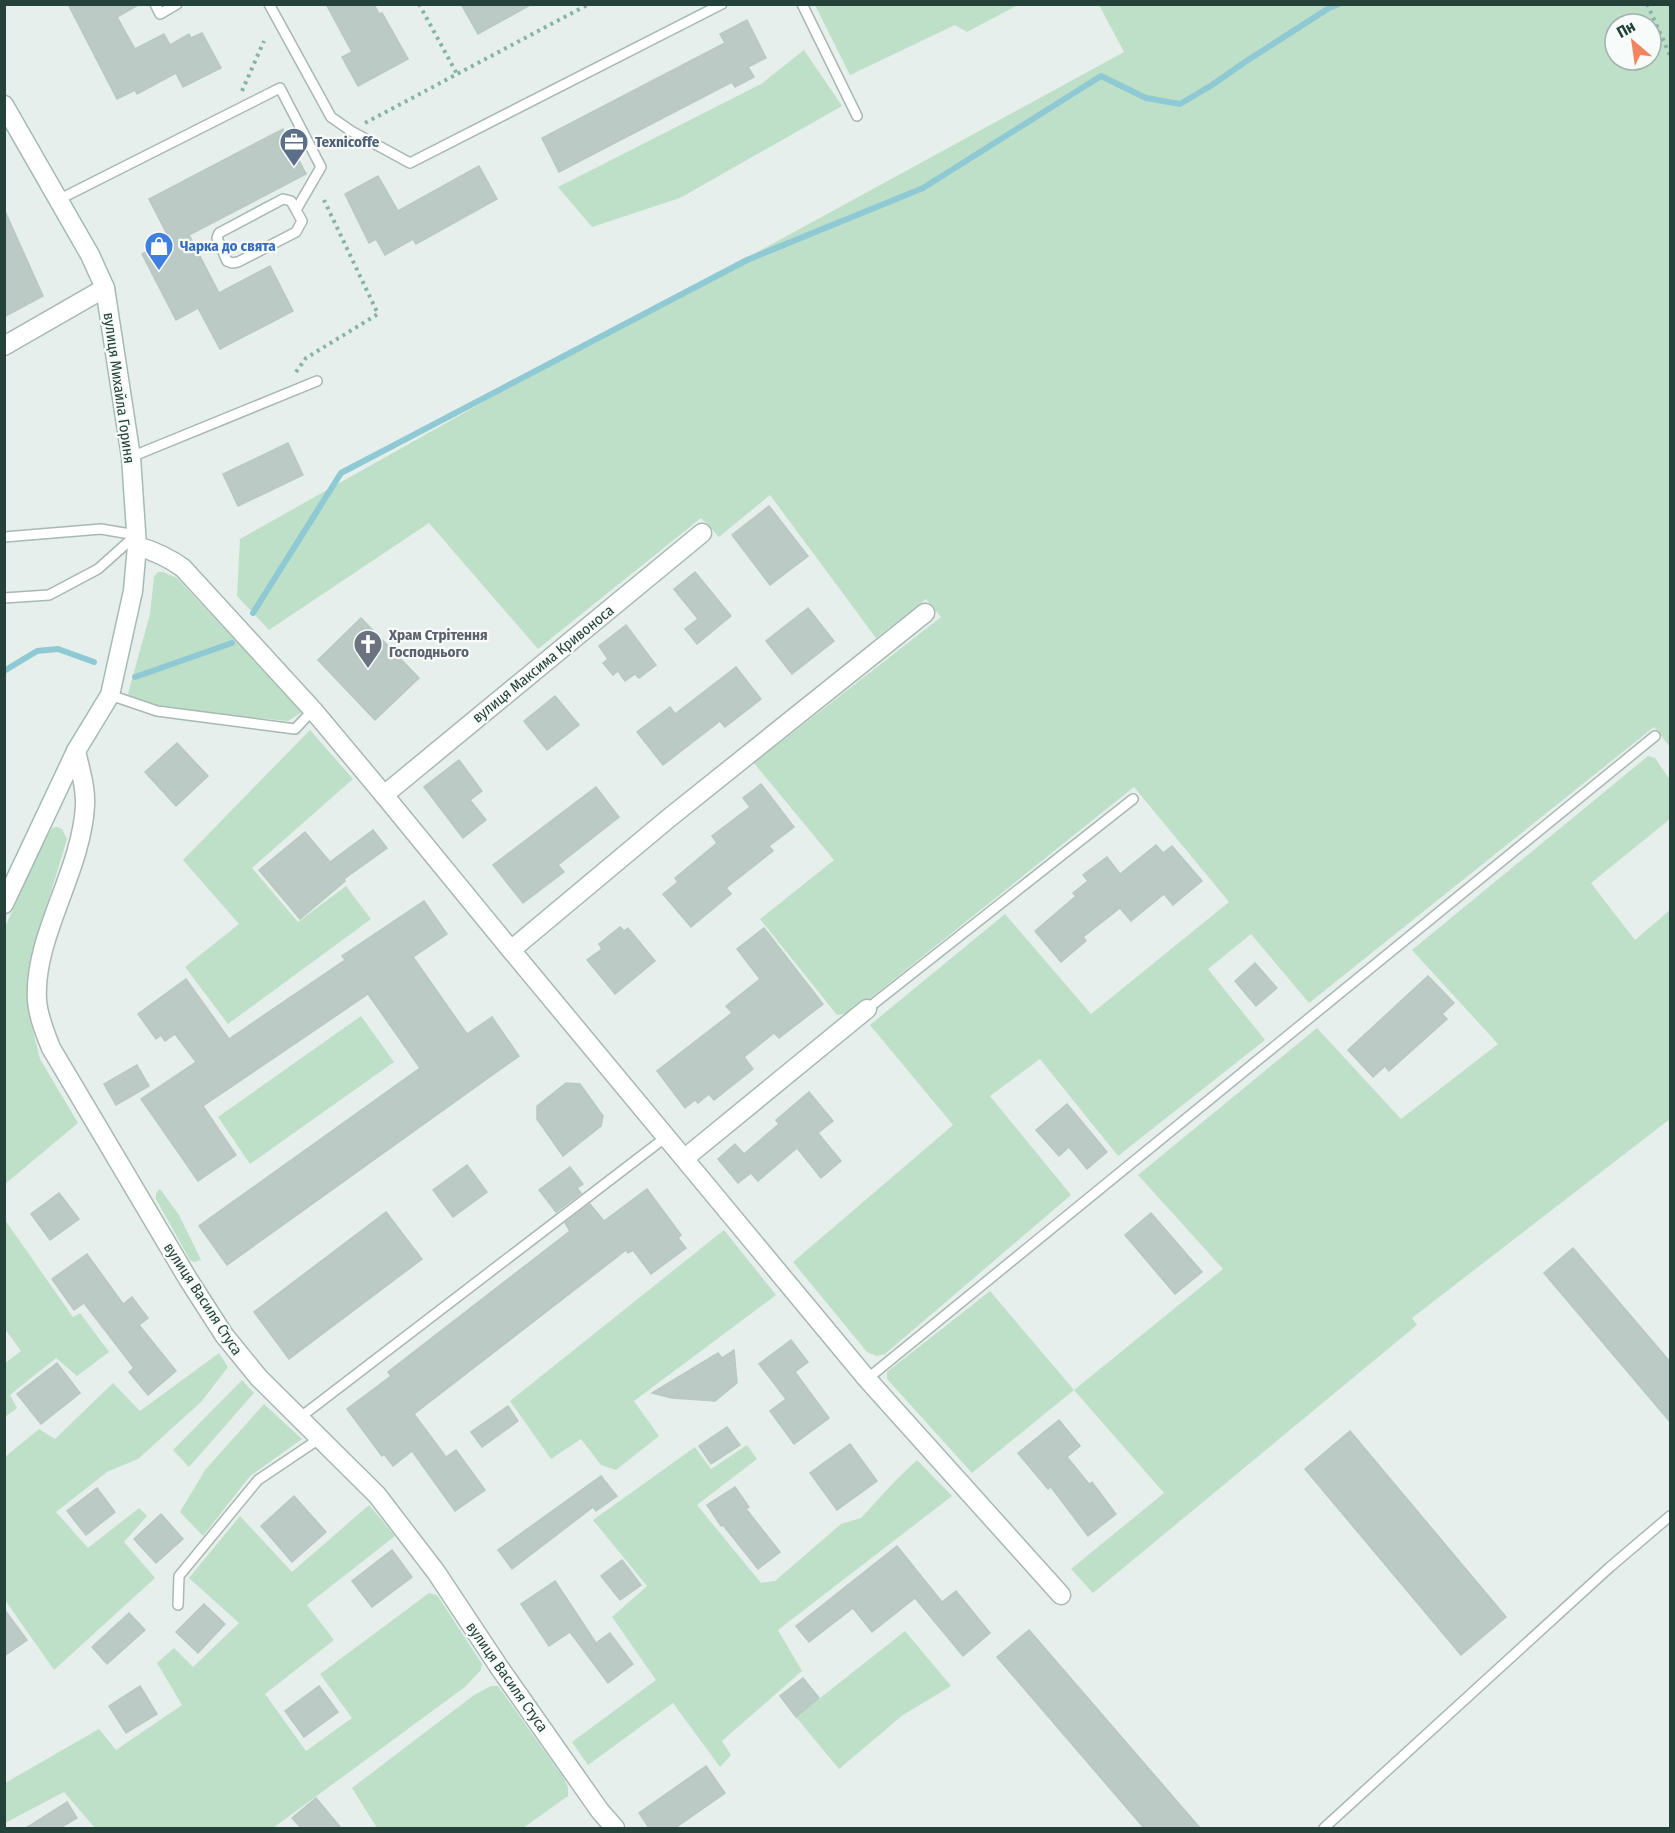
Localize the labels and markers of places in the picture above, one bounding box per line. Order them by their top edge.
office icon: Texnicoffe [278,126,310,168]
place label: Texnicoffe [315,133,380,151]
shop icon: Чарка до свята [143,230,175,272]
place label: Чарка до свята [180,237,276,255]
place label: Храм Стрітення Господнього [388,626,488,661]
church icon: Храм Стрітення Господнього [352,628,384,670]

